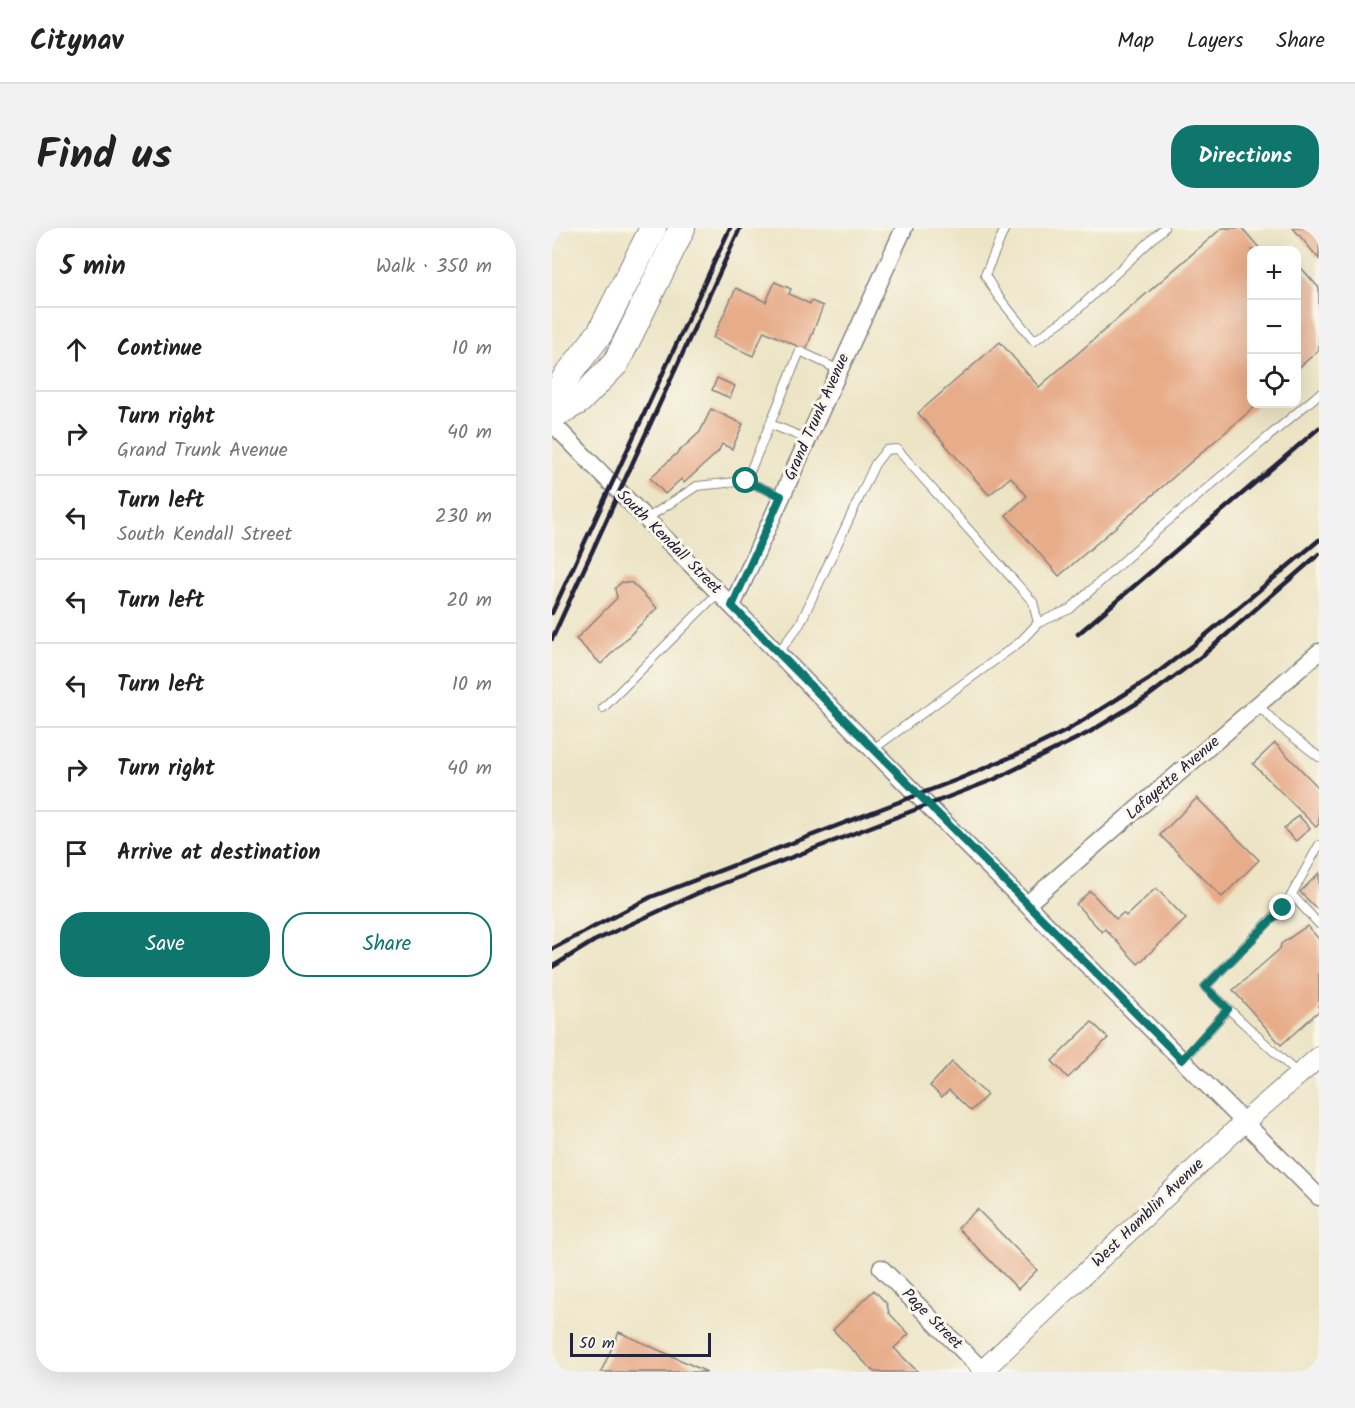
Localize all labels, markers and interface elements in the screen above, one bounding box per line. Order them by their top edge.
text: Citynav [30,19,123,64]
text: Map [1117,25,1154,58]
text: Layers [1187,25,1243,58]
text: Share [1276,25,1325,58]
text: Find us [36,123,172,190]
button: Directions [1171,125,1319,188]
text: 5 min [60,246,126,288]
map controls [1247,246,1301,408]
button: + [1247,246,1301,300]
text: Walk · 350 m [376,251,492,283]
button: − [1247,300,1301,354]
text: Continue [117,332,202,367]
icon: ahead [60,333,93,366]
text: 10 m [452,333,492,365]
street label: Grand Trunk Avenue [778,350,856,484]
button: locate [1247,354,1301,408]
text: Turn right [117,400,215,435]
icon: right [60,417,93,450]
text: 40 m [447,417,492,449]
text: Grand Trunk Avenue [117,435,288,467]
route start [732,467,758,493]
text: Turn left [117,484,204,519]
street label: South Kendall Street [611,484,728,601]
icon: left [60,501,93,534]
text: 230 m [435,501,492,533]
text: South Kendall Street [117,519,292,551]
text: Turn left [117,584,204,619]
icon: left [60,585,93,618]
text: 20 m [446,585,492,617]
text: Turn left [117,668,204,703]
icon: left [60,669,93,702]
text: 10 m [452,669,492,701]
street label: Lafayette Avenue [1120,730,1226,826]
text: Turn right [117,752,215,787]
icon: right [60,753,93,786]
text: 40 m [447,753,492,785]
text: Arrive at destination [117,836,320,871]
icon: arrive [60,837,93,870]
route end [1269,894,1295,920]
button: Save [60,912,270,977]
button: Share [282,912,492,977]
street label: West Hamblin Avenue [1086,1153,1210,1273]
street label: Page Street [896,1283,969,1356]
scale bar [570,1330,711,1358]
text: 50 m [579,1331,615,1356]

